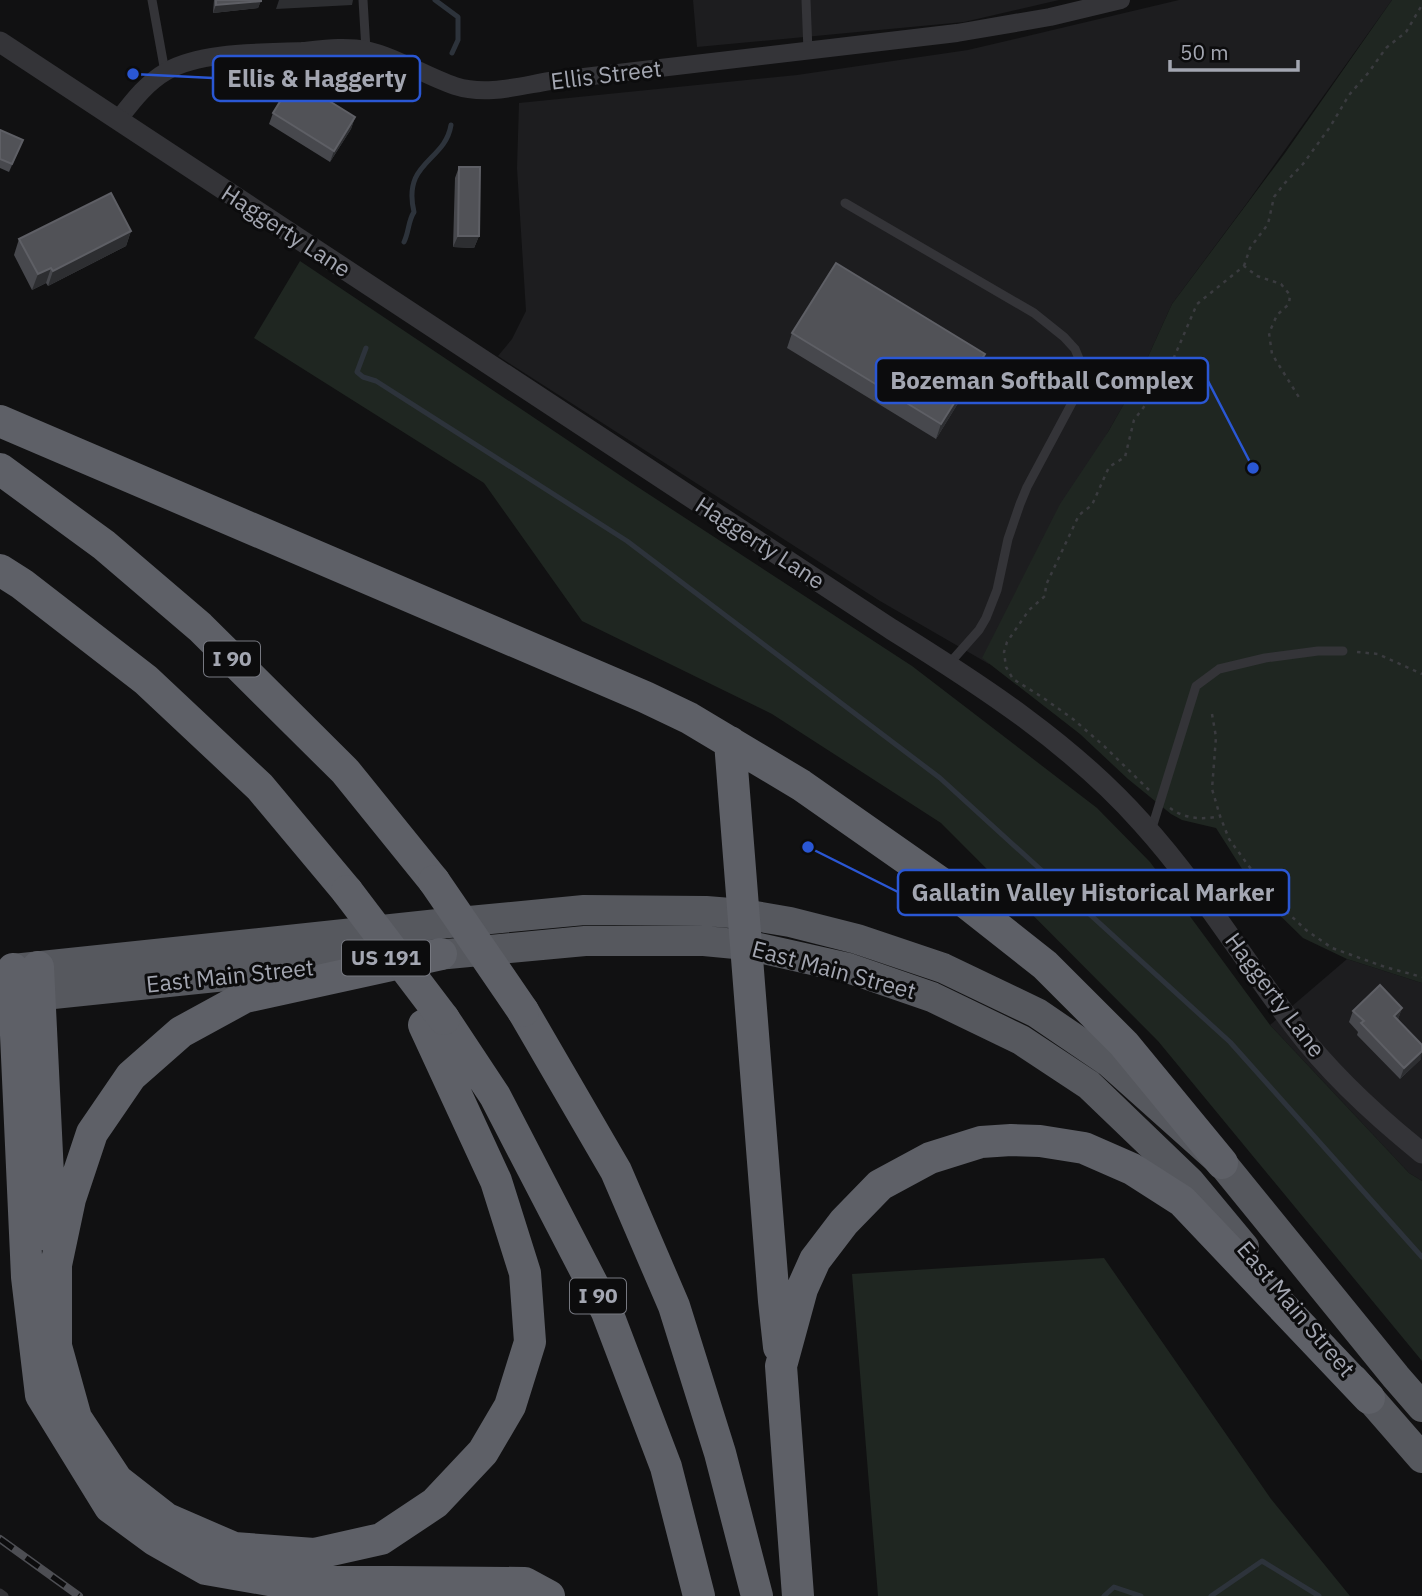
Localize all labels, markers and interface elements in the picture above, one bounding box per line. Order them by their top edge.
scale bar [1170,28,1298,72]
text: 50 m [1180,38,1229,66]
street label: Ellis Street [549,52,663,96]
callout: Ellis & Haggerty [213,56,420,101]
text: Ellis & Haggerty [227,62,407,94]
street label: Haggerty Lane [216,177,357,283]
callout: Bozeman Softball Complex [876,358,1208,403]
text: Bozeman Softball Complex [890,364,1194,396]
street label: Haggerty Lane [690,489,831,595]
road number: I 90 [204,642,260,676]
callout: Gallatin Valley Historical Marker [898,870,1289,915]
text: Gallatin Valley Historical Marker [912,876,1275,908]
street label: Haggerty Lane [1219,926,1332,1063]
street label: East Main Street [749,933,920,1005]
road number: US 191 [342,940,430,976]
street label: East Main Street [145,951,315,999]
street label: East Main Street [1231,1234,1362,1383]
road number: I 90 [570,1278,626,1314]

